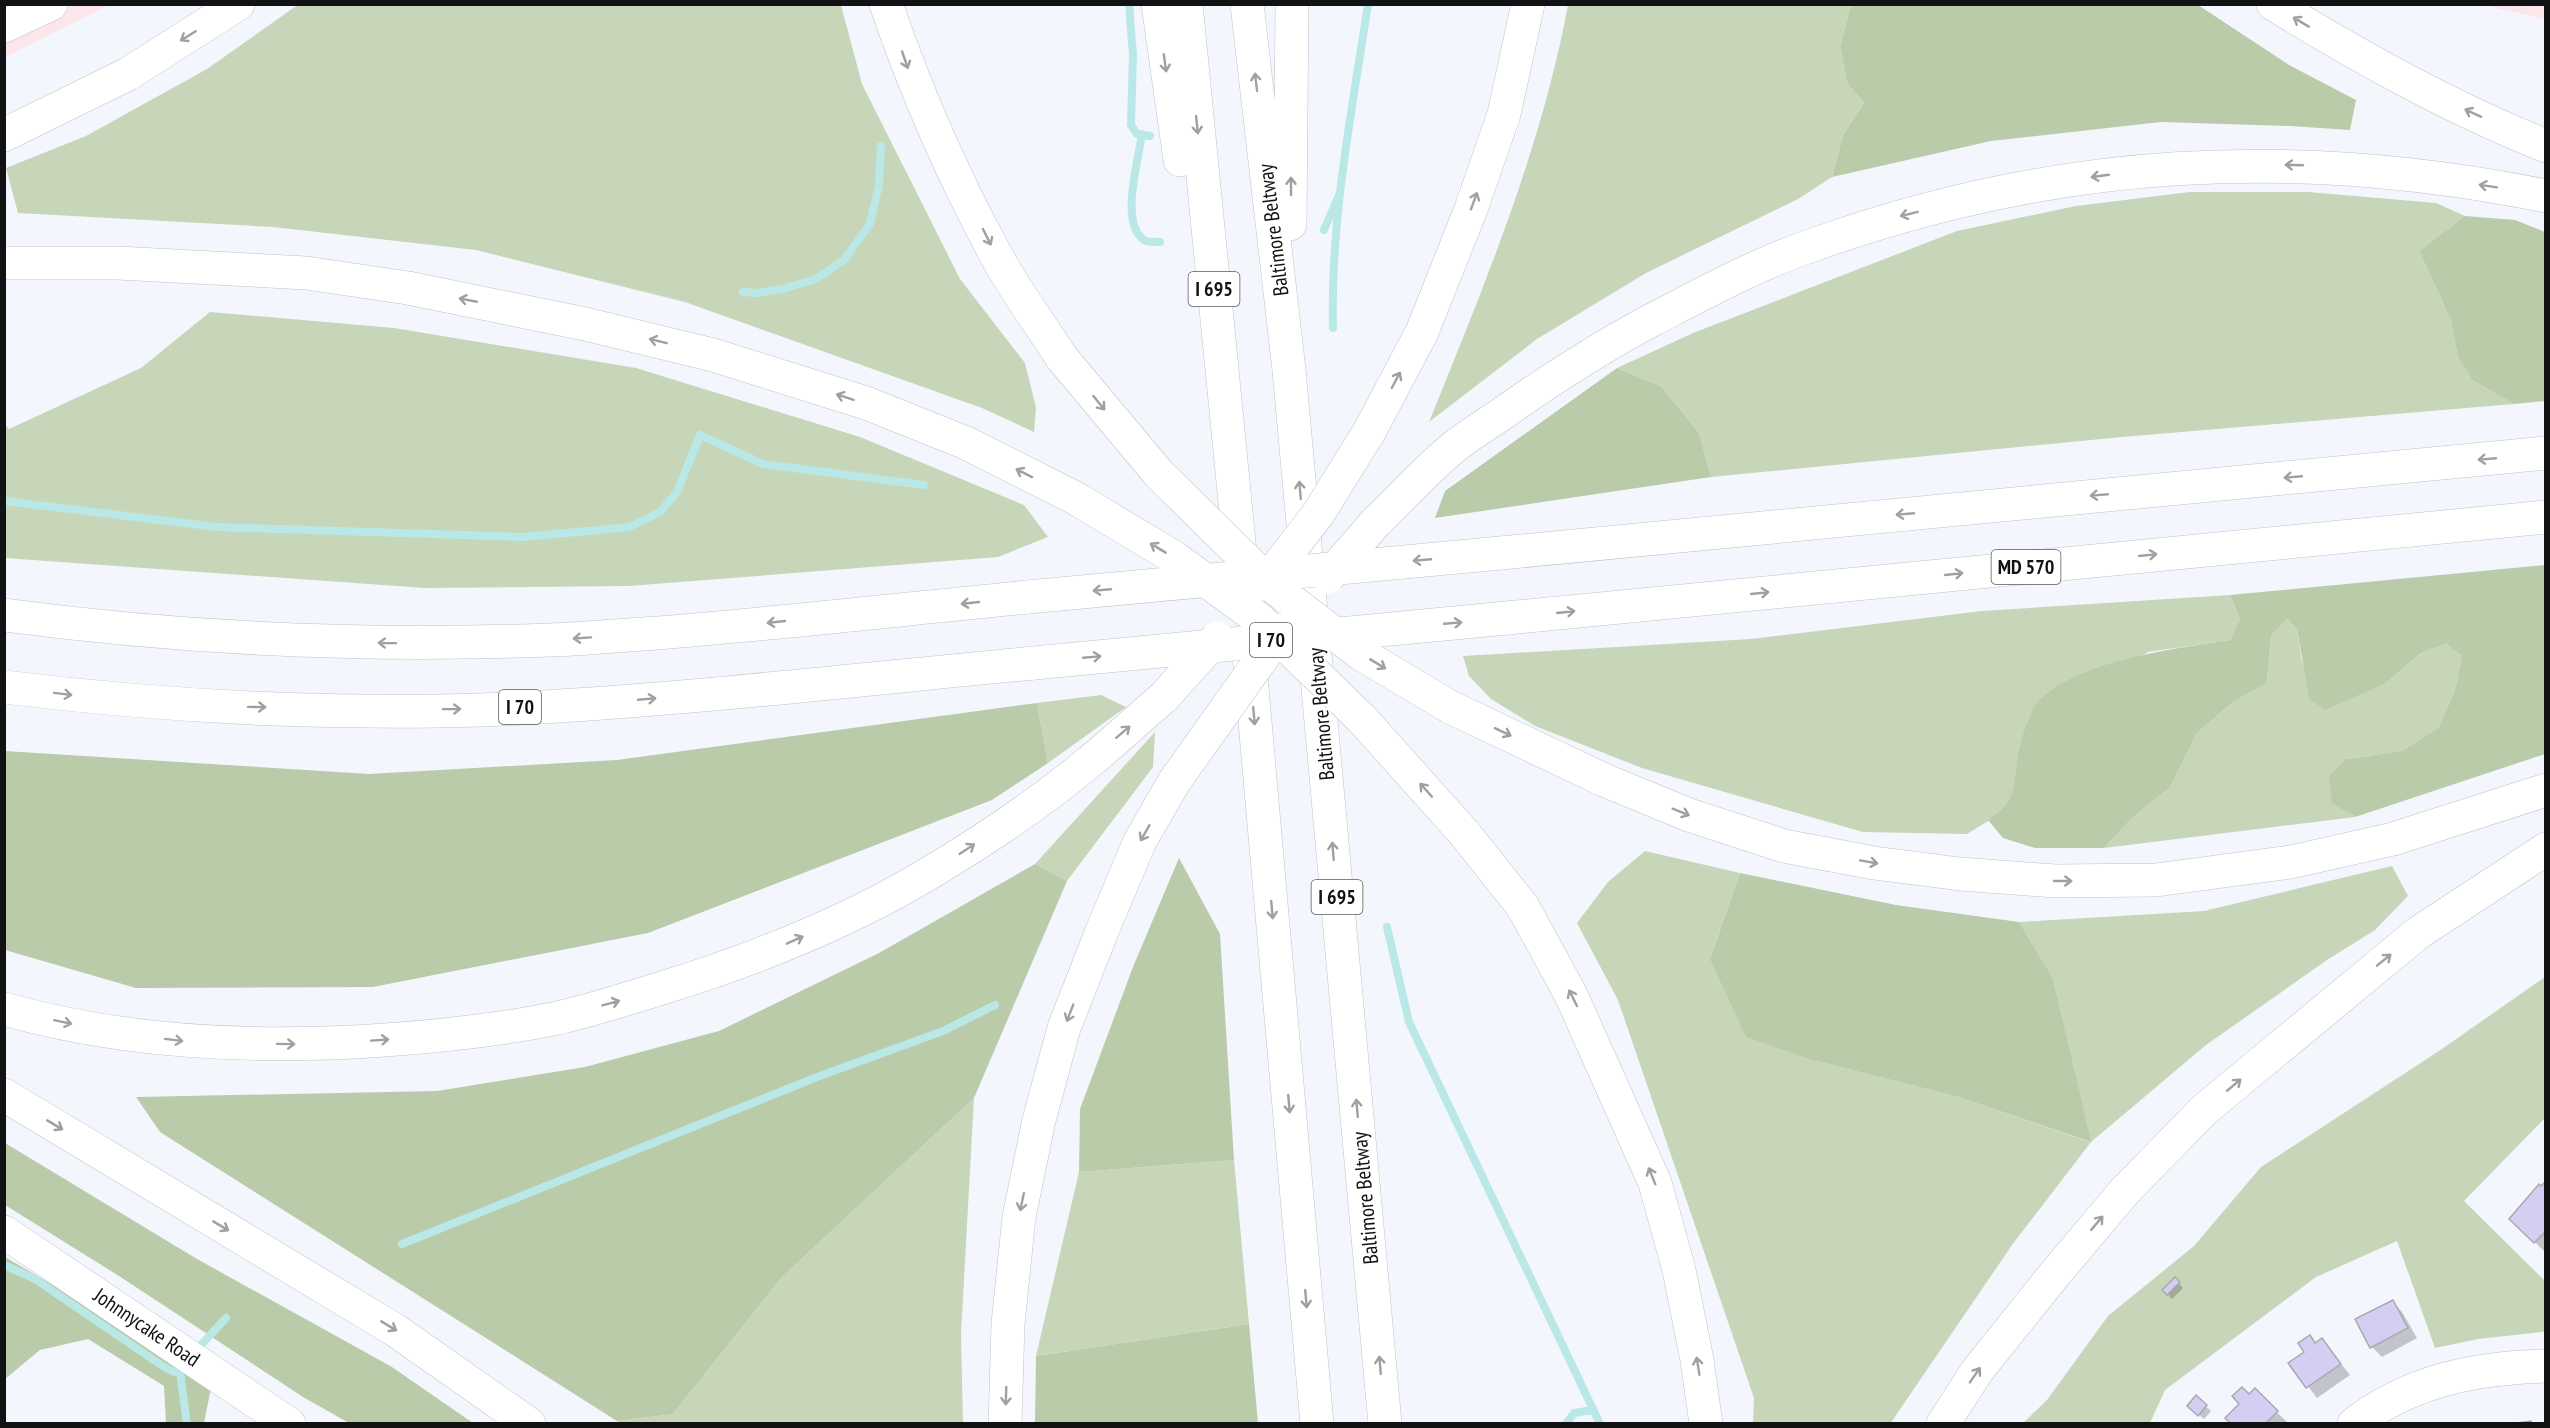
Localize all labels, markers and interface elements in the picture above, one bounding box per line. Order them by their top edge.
one-way arrow [2293,15,2310,27]
one-way arrow [180,31,197,43]
one-way arrow [901,50,912,69]
one-way arrow [1160,52,1171,72]
one-way arrow [1251,73,1262,93]
one-way arrow [2465,107,2483,118]
one-way arrow [1192,115,1203,135]
one-way arrow [2285,160,2305,171]
street label: Baltimore Beltway [1251,162,1295,298]
one-way arrow [2090,170,2110,181]
one-way arrow [1285,176,1297,196]
one-way arrow [2479,181,2498,192]
one-way arrow [1469,192,1480,211]
one-way arrow [1900,209,1919,220]
one-way arrow [981,228,993,246]
road number: I 695 [1188,272,1240,306]
one-way arrow [459,294,478,305]
one-way arrow [649,335,668,347]
one-way arrow [1391,371,1403,389]
one-way arrow [836,390,855,401]
one-way arrow [1092,395,1105,411]
one-way arrow [2478,454,2498,465]
one-way arrow [1016,466,1034,478]
one-way arrow [2284,472,2304,483]
one-way arrow [1294,480,1305,500]
one-way arrow [2090,490,2109,501]
one-way arrow [1895,509,1915,520]
one-way arrow [1150,542,1167,554]
road number: MD 570 [1992,550,2060,584]
one-way arrow [2137,550,2157,561]
one-way arrow [1412,555,1432,566]
one-way arrow [1943,568,1963,579]
one-way arrow [1093,585,1112,596]
one-way arrow [1749,587,1769,598]
one-way arrow [961,598,980,609]
one-way arrow [1555,606,1575,617]
one-way arrow [767,617,786,628]
one-way arrow [1443,617,1463,628]
road number: I 70 [1250,623,1292,657]
one-way arrow [572,633,592,644]
one-way arrow [377,637,397,649]
street label: Baltimore Beltway [1302,646,1340,781]
one-way arrow [1082,651,1102,662]
one-way arrow [1369,659,1386,671]
one-way arrow [52,689,72,700]
road number: I 70 [499,690,541,724]
one-way arrow [636,693,656,704]
one-way arrow [247,702,267,713]
one-way arrow [442,703,462,715]
one-way arrow [1249,705,1260,725]
one-way arrow [1115,725,1130,739]
one-way arrow [1494,728,1512,739]
one-way arrow [1419,783,1433,798]
one-way arrow [1671,807,1690,818]
one-way arrow [1139,824,1151,841]
one-way arrow [958,842,975,854]
one-way arrow [1327,842,1338,862]
one-way arrow [1859,857,1878,868]
one-way arrow [2052,875,2072,887]
road number: I 695 [1312,880,1362,914]
one-way arrow [1267,900,1278,920]
one-way arrow [786,934,804,945]
one-way arrow [2376,954,2392,967]
one-way arrow [1566,990,1578,1008]
one-way arrow [601,997,620,1008]
one-way arrow [1064,1003,1075,1021]
one-way arrow [53,1017,73,1028]
one-way arrow [164,1034,183,1045]
one-way arrow [369,1034,389,1045]
one-way arrow [276,1038,296,1050]
one-way arrow [2226,1078,2242,1091]
one-way arrow [1284,1094,1295,1114]
one-way arrow [1351,1099,1362,1119]
one-way arrow [46,1119,63,1132]
street label: Baltimore Beltway [1346,1130,1384,1265]
one-way arrow [1646,1168,1657,1186]
one-way arrow [1016,1191,1027,1211]
one-way arrow [2091,1215,2104,1231]
one-way arrow [212,1220,229,1232]
street label: Johnnycake Road [88,1281,205,1372]
one-way arrow [1301,1288,1312,1308]
one-way arrow [380,1321,397,1333]
one-way arrow [1374,1356,1385,1376]
one-way arrow [1692,1356,1703,1376]
one-way arrow [1969,1367,1981,1384]
one-way arrow [1000,1385,1012,1405]

